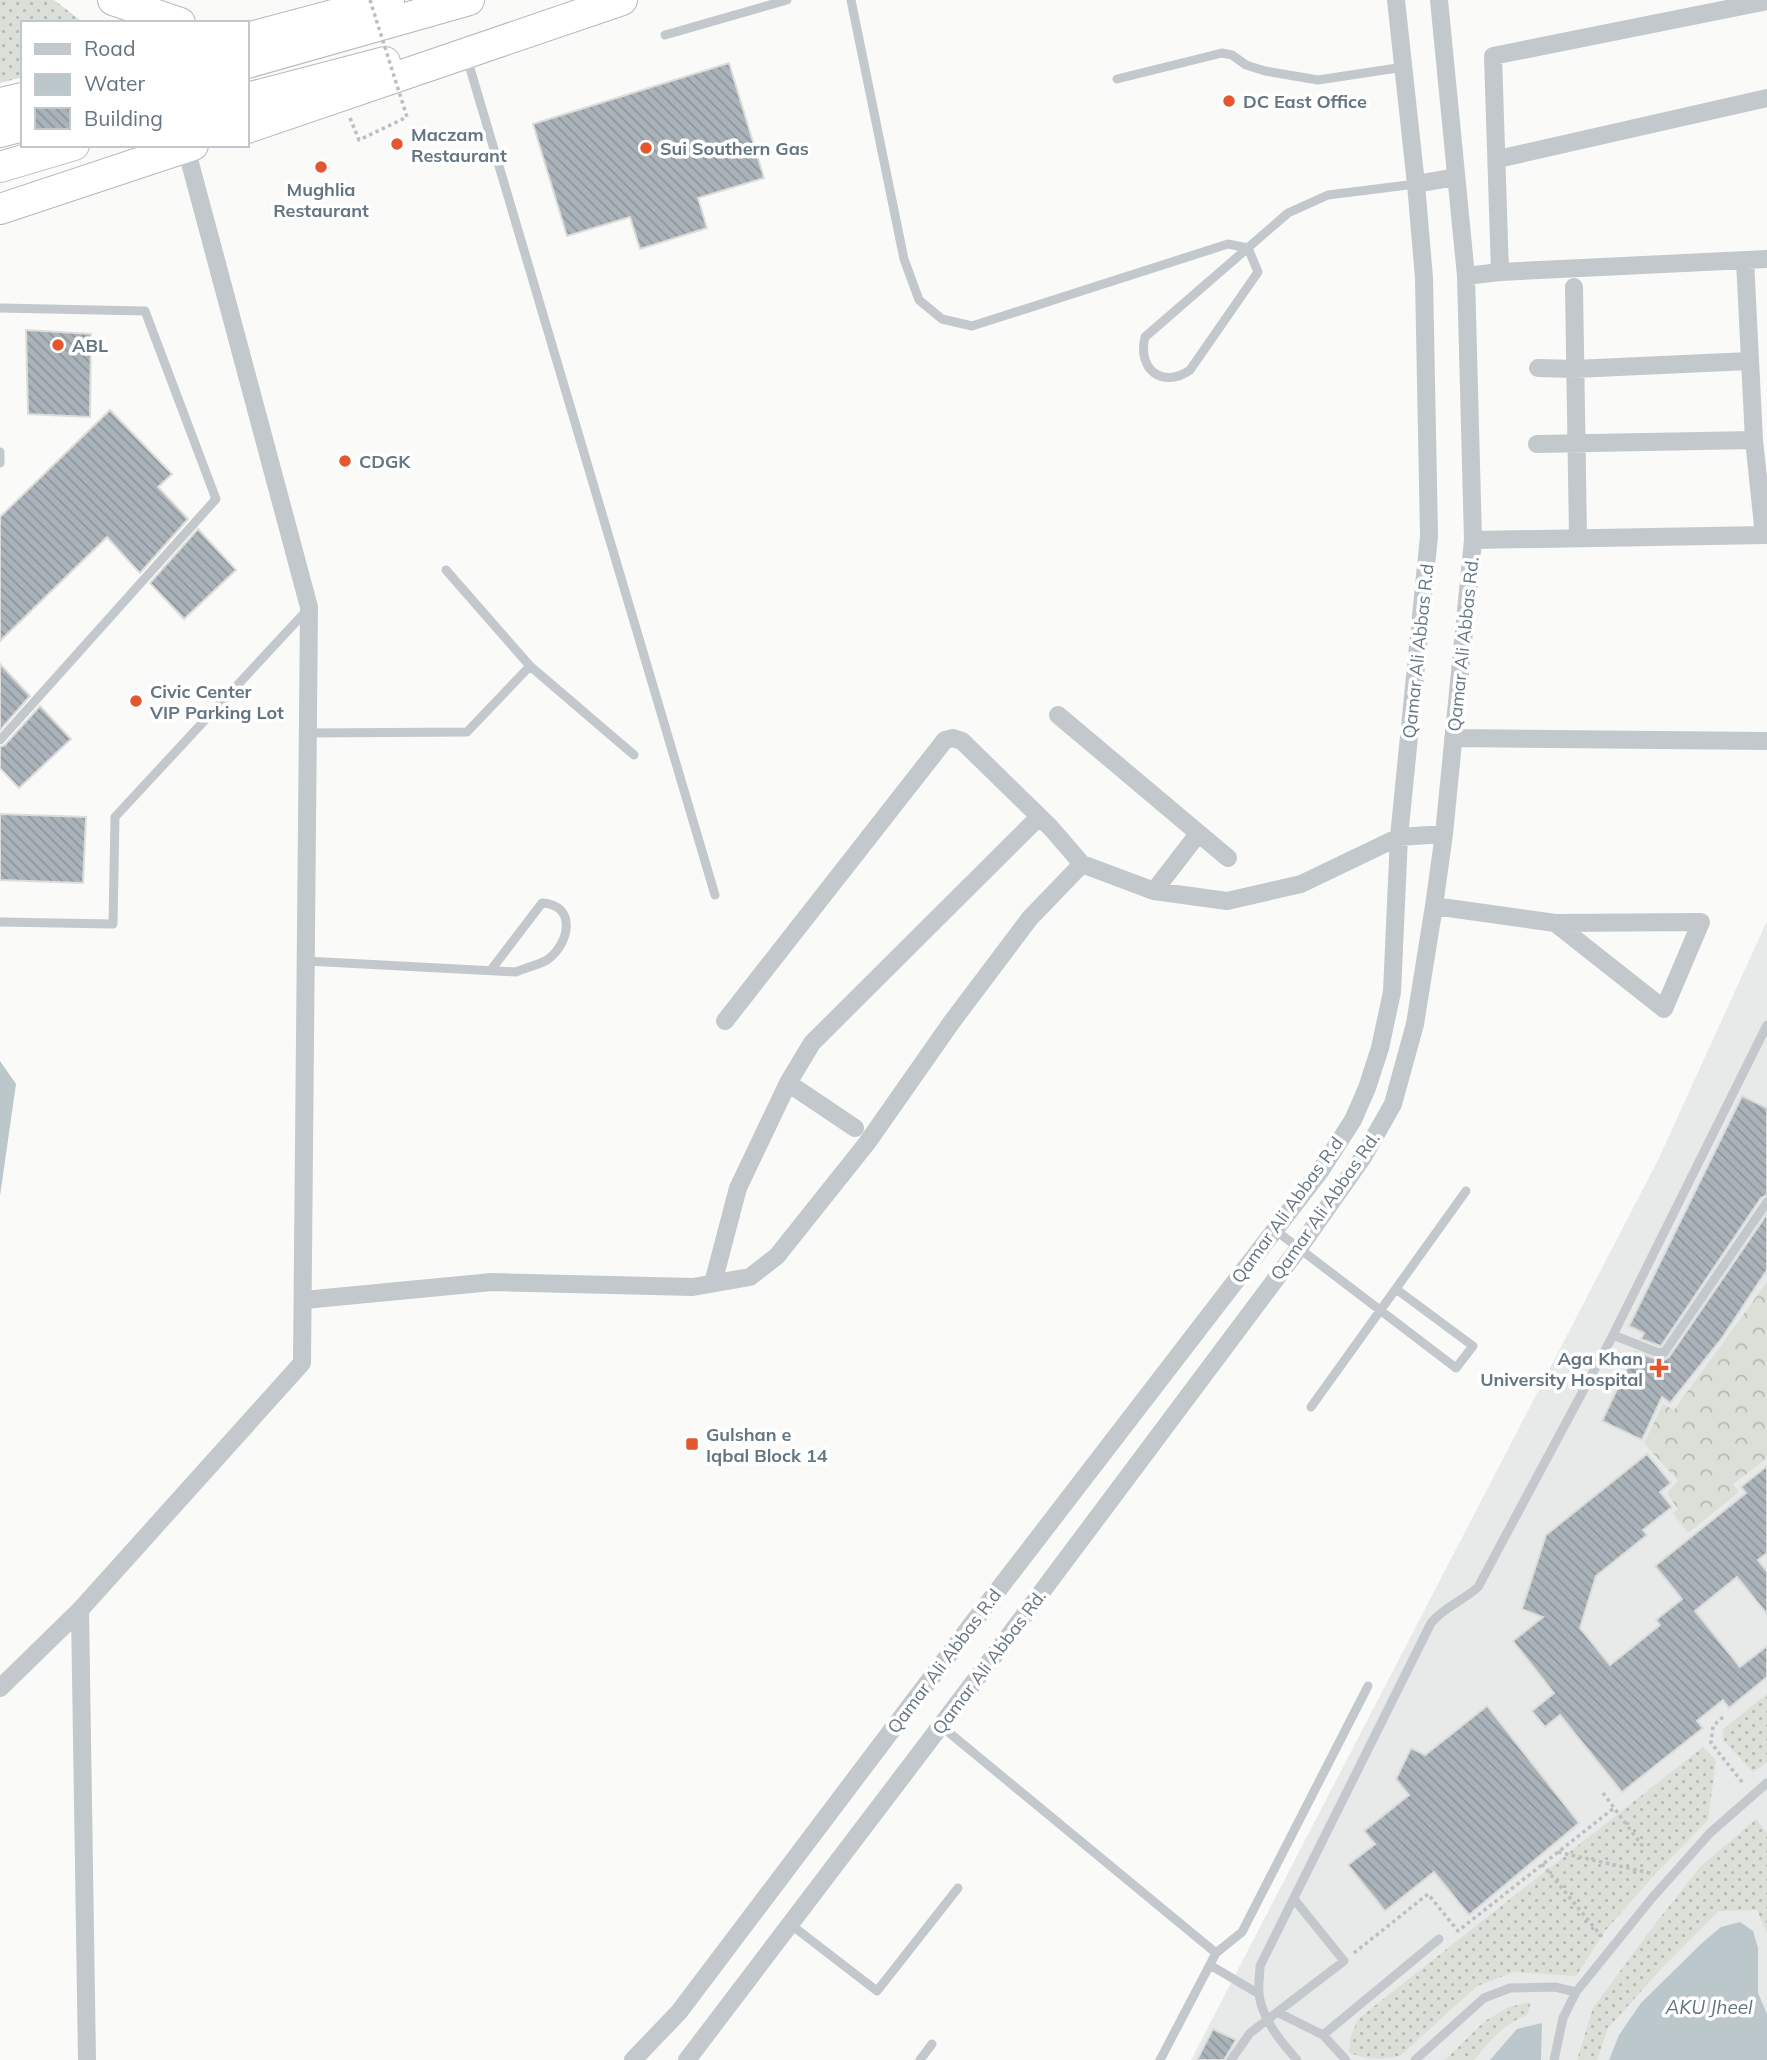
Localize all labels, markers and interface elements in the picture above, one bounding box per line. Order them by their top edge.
legend [21,21,248,147]
text: Road [84,35,135,61]
text: Water [84,70,145,96]
place label: DC East Office [1243,90,1367,113]
marker: DC East Office [1221,93,1237,109]
text: Building [84,105,163,131]
place label: Maczam Restaurant [411,123,507,167]
marker: Maczam Restaurant [389,136,405,152]
place label: Sui Southern Gas [660,137,809,160]
marker: Sui Southern Gas [638,140,654,156]
marker: Mughlia Restaurant [313,159,329,175]
place label: Mughlia Restaurant [273,178,369,222]
place label: ABL [72,334,108,357]
marker: ABL [50,337,66,353]
place label: CDGK [359,450,411,473]
marker: CDGK [337,453,353,469]
street label: Qamar Ali Abbas Rd. [1442,556,1484,732]
street label: Qamar Ali Abbas R.d [1397,563,1439,739]
place label: Civic Center VIP Parking Lot [149,680,284,724]
marker: Civic Center VIP Parking Lot [128,693,144,709]
street label: Qamar Ali Abbas Rd. [1265,1128,1385,1284]
street label: Qamar Ali Abbas R.d [1226,1132,1348,1288]
place label: Aga Khan University Hospital [1480,1347,1643,1391]
marker: Aga Khan University Hospital [1649,1358,1669,1378]
place label: Gulshan e Iqbal Block 14 [706,1423,828,1467]
marker: Gulshan e Iqbal Block 14 [684,1436,700,1452]
street label: Qamar Ali Abbas R.d [882,1584,1006,1738]
street label: Qamar Ali Abbas Rd. [927,1585,1051,1739]
water label: AKU Jheel [1664,1995,1753,2019]

